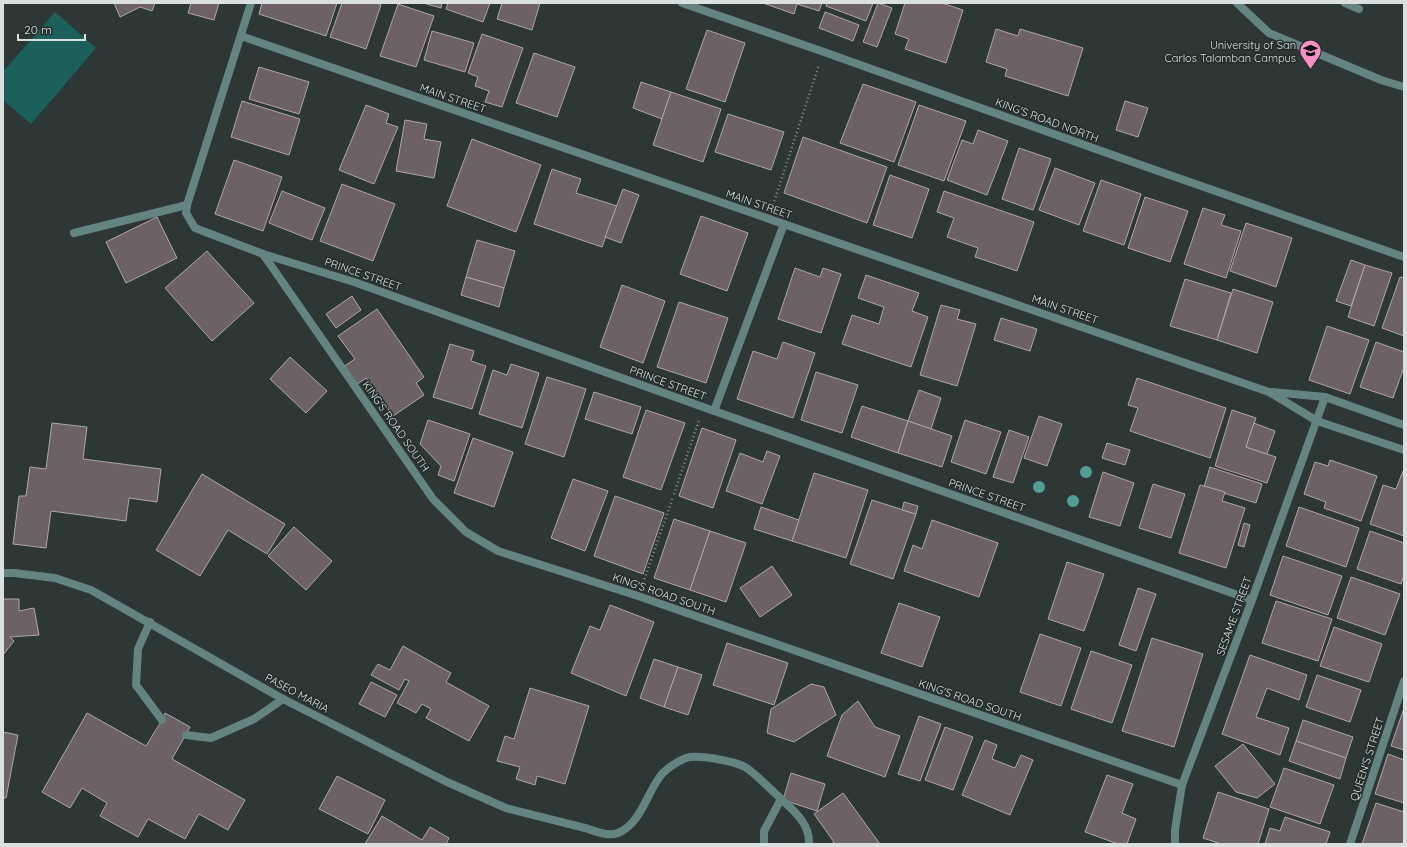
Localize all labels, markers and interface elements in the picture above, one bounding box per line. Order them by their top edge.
scale bar [18,16,85,42]
text: 20 m [24,22,52,37]
place label: University of San Carlos Talamban Campus [1165,38,1296,65]
school or university icon: University of San Carlos Talamban Campus [1298,38,1324,71]
street label: MAIN STREET [418,80,488,116]
street label: KING'S ROAD NORTH [993,95,1101,145]
street label: MAIN STREET [724,186,794,222]
street label: PRINCE STREET [323,254,404,294]
street label: MAIN STREET [1030,291,1100,327]
street label: PRINCE STREET [628,363,709,403]
street label: KING'S ROAD SOUTH [359,378,433,474]
street label: PRINCE STREET [947,475,1028,515]
street label: KING'S ROAD SOUTH [611,570,717,618]
street label: SESAME STREET [1213,574,1255,658]
street label: PASEO MARIA [263,670,331,716]
street label: KING'S ROAD SOUTH [917,676,1023,724]
street label: QUEEN'S STREET [1347,715,1387,803]

